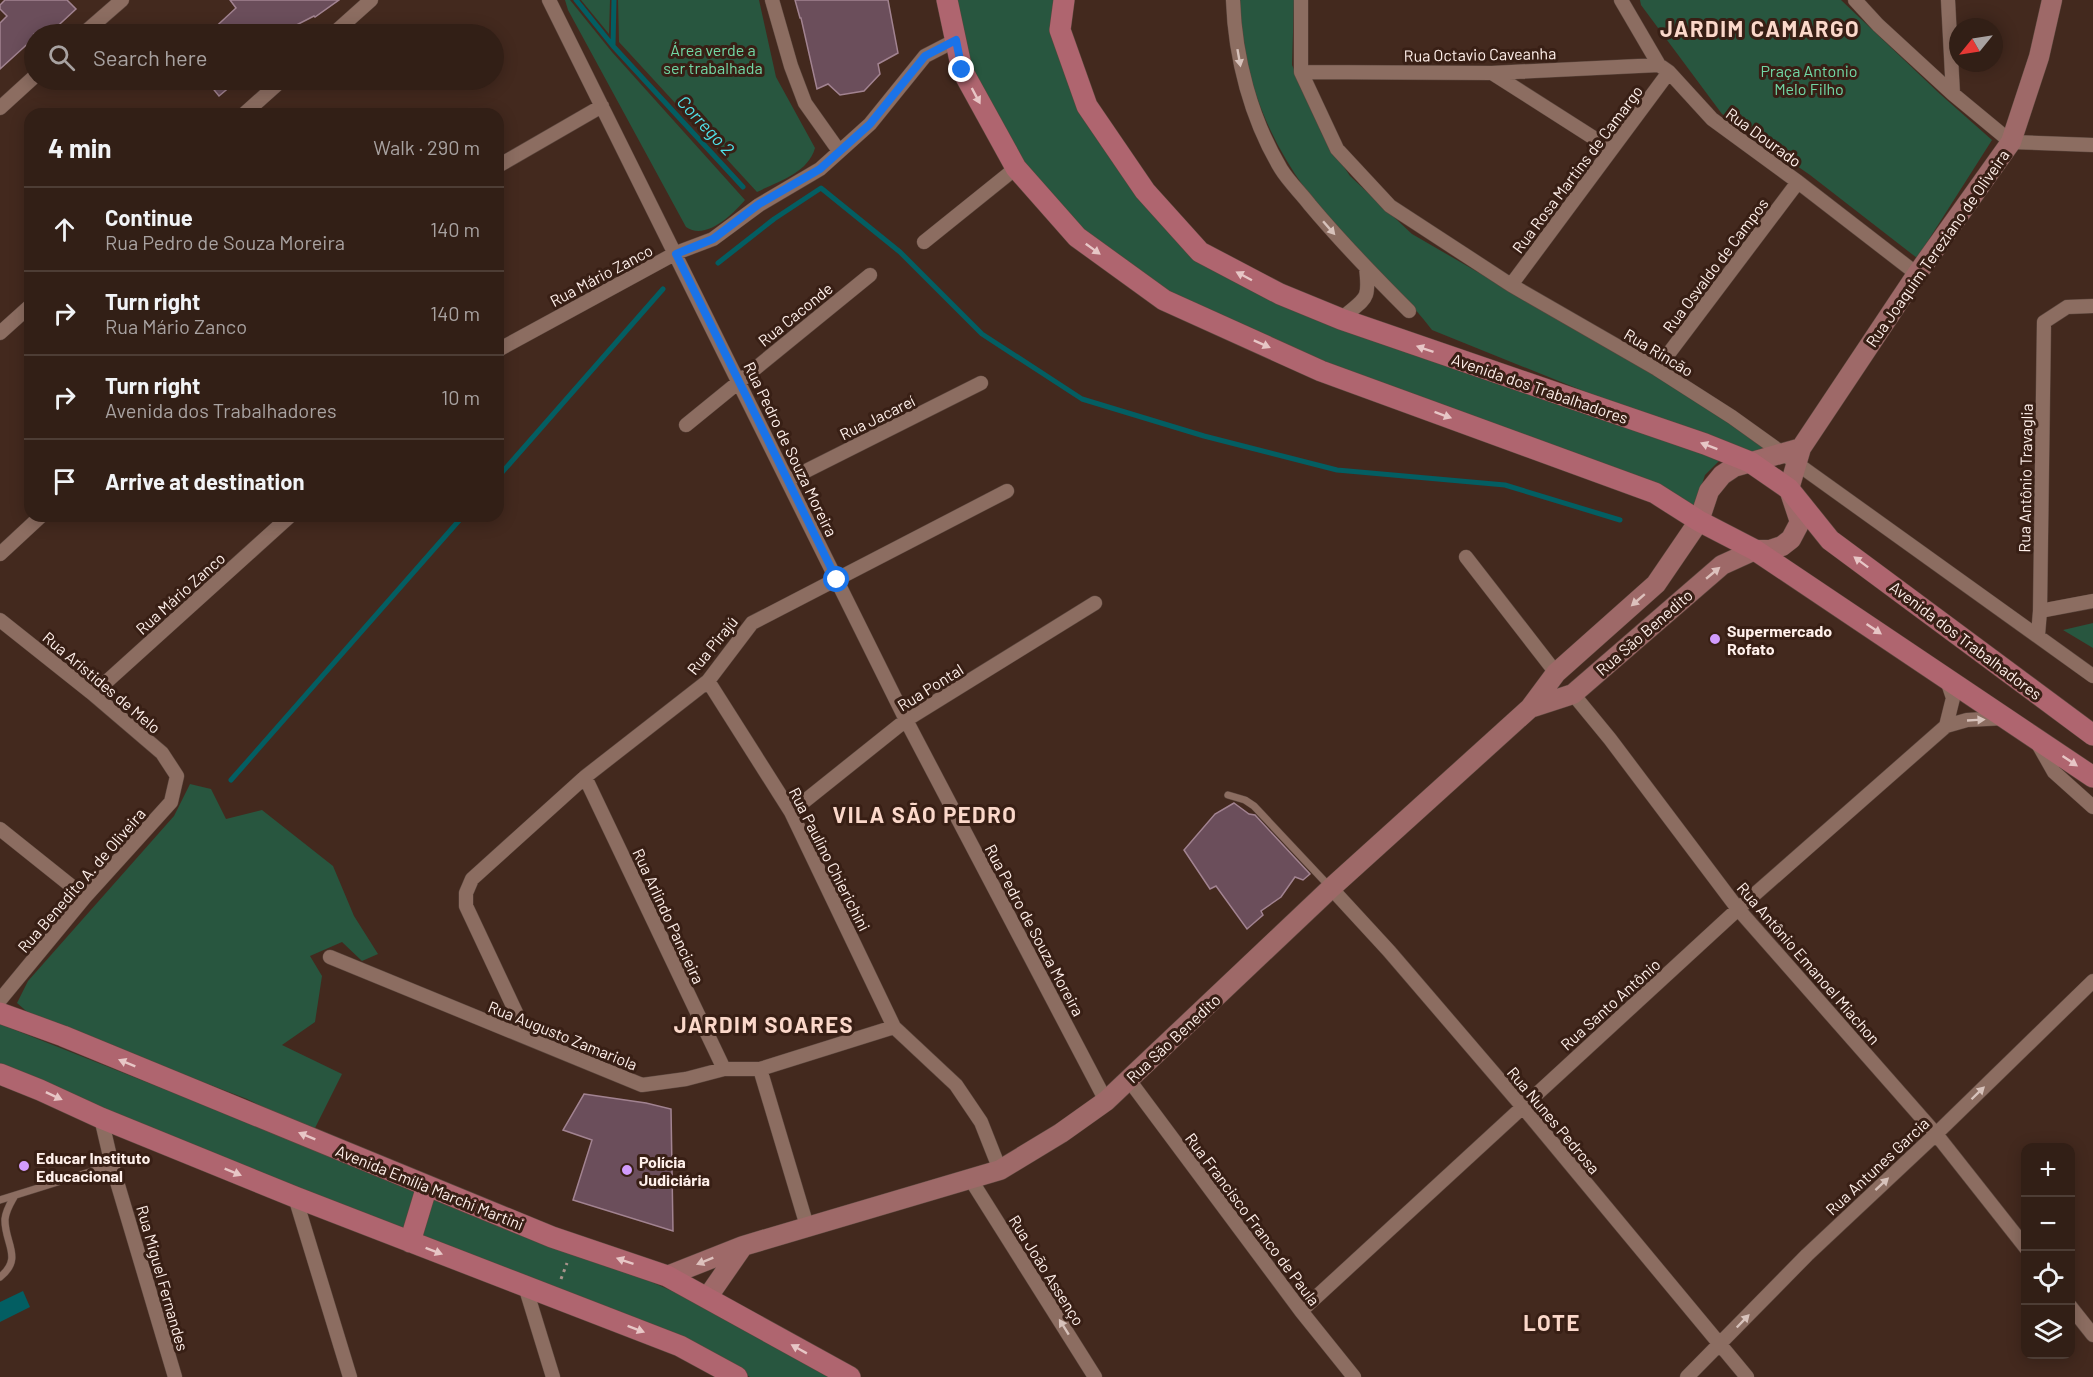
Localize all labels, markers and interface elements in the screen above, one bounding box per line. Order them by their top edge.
district label: JARDIM CAMARGO [1660,15,1860,41]
north arrow [1949,18,2003,72]
search box [24,24,504,90]
park label: Área verde a ser trabalhada [663,40,763,77]
icon: search [45,41,78,74]
street label: Rua Octavio Caveanha [1404,43,1556,65]
text: Search here [93,44,207,70]
one-way arrow [1235,49,1244,68]
route end [948,56,974,82]
park label: Praça Antonio Melo Filho [1760,61,1858,98]
street label: Rua Rosa Martins de Camargo [1508,81,1646,257]
one-way arrow [971,87,980,104]
water label: Corrego 2 [673,91,739,159]
street label: Rua Dourado [1723,103,1805,171]
text: 4 min [48,132,112,163]
text: Walk · 290 m [373,135,480,159]
street label: Rua Joaquim Tereziano de Oliveira [1861,146,2013,350]
street label: Rua Osvaldo de Campos [1658,194,1772,336]
text: Continue [105,204,193,230]
icon: ahead [48,213,81,246]
text: 140 m [430,217,480,241]
one-way arrow [1322,220,1335,235]
text: Rua Pedro de Souza Moreira [105,230,345,254]
street label: Rua Mário Zanco [546,240,656,310]
one-way arrow [1086,242,1101,254]
one-way arrow [1236,271,1253,281]
street label: Rua Caconde [754,278,836,350]
text: Turn right [105,288,200,314]
icon: right [48,297,81,330]
text: 140 m [430,301,480,325]
text: Rua Mário Zanco [105,314,247,338]
street label: Rua Rincão [1621,324,1697,380]
one-way arrow [1254,339,1272,349]
one-way arrow [1416,343,1434,353]
street label: Avenida dos Trabalhadores [1449,349,1631,427]
street label: Rua Pedro de Souza Moreira [740,359,842,539]
text: Turn right [105,372,200,398]
icon: right [48,381,81,414]
text: 10 m [441,385,480,409]
street label: Rua Jacareí [836,390,918,443]
text: Avenida dos Trabalhadores [105,398,337,422]
street label: Rua Antônio Travaglia [2014,403,2036,553]
one-way arrow [1435,411,1453,421]
one-way arrow [1700,441,1718,450]
icon: arrive [48,465,81,498]
text: Arrive at destination [105,468,304,494]
street label: Rua Mário Zanco [131,548,229,638]
one-way arrow [1853,557,1868,569]
route start [823,566,849,592]
one-way arrow [1705,567,1720,580]
street label: Avenida dos Trabalhadores [1886,577,2046,703]
street label: Rua São Benedito [1592,585,1696,679]
one-way arrow [1631,593,1646,606]
street label: Rua Pirajú [683,612,741,678]
place label: Supermercado Rofato [1727,621,1832,658]
one-way arrow [1865,623,1881,635]
street label: Rua Aristides de Melo [39,627,165,737]
marker: Supermercado Rofato [1708,632,1722,646]
street label: Rua Pontal [894,659,966,715]
one-way arrow [1967,715,1986,724]
one-way arrow [2062,755,2078,767]
street label: Rua Paulino Chierichini [786,784,874,934]
district label: VILA SÃO PEDRO [833,801,1017,827]
street label: Rua Benedito A. de Oliveira [13,804,149,956]
street label: Rua Pedro de Souza Moreira [982,841,1088,1019]
street label: Rua Arlindo Pancieira [629,845,709,987]
street label: Rua Antônio Emanoel Miachon [1733,878,1885,1048]
street label: Rua Santo Antônio [1556,954,1664,1054]
street label: Rua São Benedito [1122,990,1224,1086]
street label: Rua Augusto Zamariola [486,996,640,1074]
district label: JARDIM SOARES [674,1011,854,1037]
one-way arrow [117,1058,135,1068]
street label: Rua Nunes Pedrosa [1504,1063,1604,1177]
one-way arrow [1971,1086,1985,1100]
one-way arrow [45,1092,62,1101]
street label: Rua Antunes Garcia [1821,1113,1933,1219]
street label: Rua Francisco Franco de Paula [1182,1129,1324,1309]
one-way arrow [298,1131,316,1140]
street label: Avenida Emília Marchi Martini [333,1140,527,1234]
map controls [2021,1143,2075,1359]
button: + [2021,1143,2075,1197]
place label: Educar Instituto Educacional [36,1148,150,1185]
place label: Polícia Judiciária [639,1152,710,1189]
marker: Educar Instituto Educacional [17,1159,31,1173]
marker: Polícia Judiciária [620,1163,634,1177]
one-way arrow [225,1167,243,1177]
one-way arrow [1875,1178,1889,1192]
button: − [2021,1197,2075,1251]
street label: Rua Miguel Fernandes [133,1203,193,1353]
street label: Rua João Assenço [1005,1211,1089,1329]
one-way arrow [426,1246,444,1256]
button: locate [2021,1251,2075,1305]
one-way arrow [616,1256,634,1266]
one-way arrow [696,1256,714,1266]
button: layers [2021,1305,2075,1359]
district label: LOTE [1523,1309,1581,1335]
one-way arrow [1736,1314,1749,1329]
one-way arrow [1058,1319,1069,1336]
one-way arrow [627,1325,645,1334]
one-way arrow [790,1344,807,1354]

